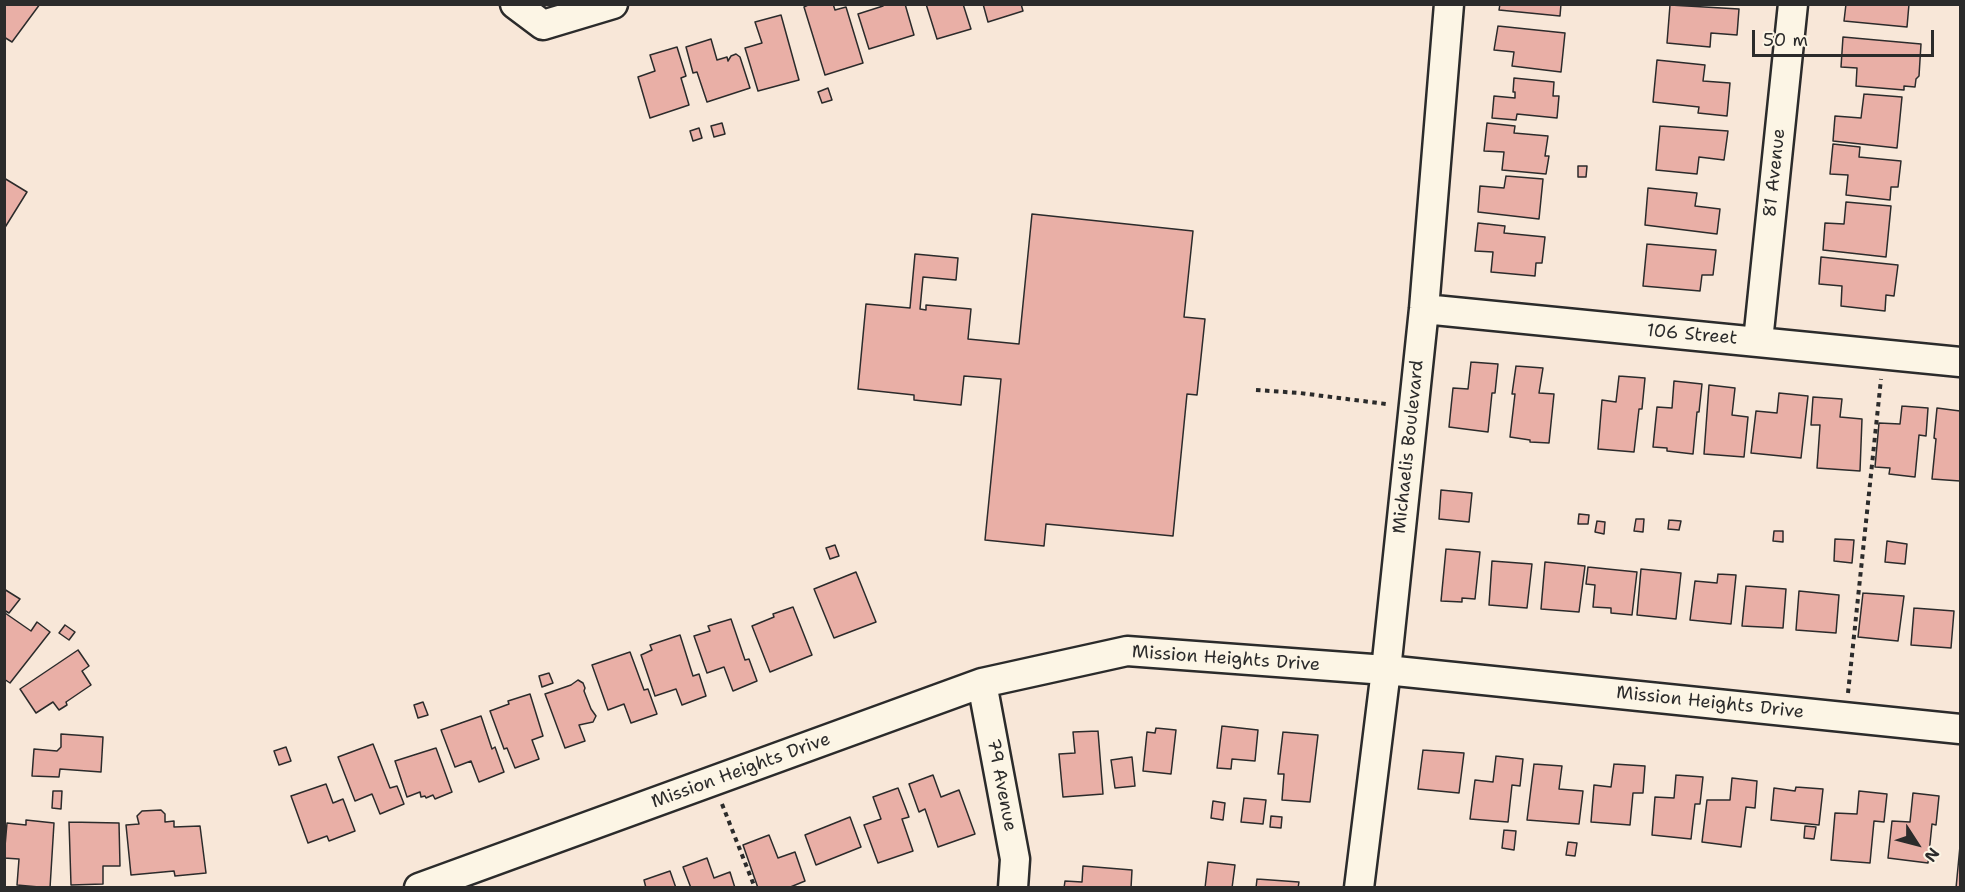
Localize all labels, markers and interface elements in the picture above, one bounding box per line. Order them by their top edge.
scale bar [1755,18,1936,56]
text: 50 m [1763,28,1808,52]
street label: 81 Avenue [1760,128,1790,218]
street label: 106 Street [1646,320,1738,350]
street label: Michaelis Boulevard [1389,359,1429,535]
street label: Mission Heights Drive [1131,642,1321,676]
street label: Mission Heights Drive [1615,682,1805,724]
street label: Mission Heights Drive [649,729,833,813]
street label: 79 Avenue [981,737,1021,833]
north arrow [1887,814,1947,874]
text: N [1920,844,1944,866]

